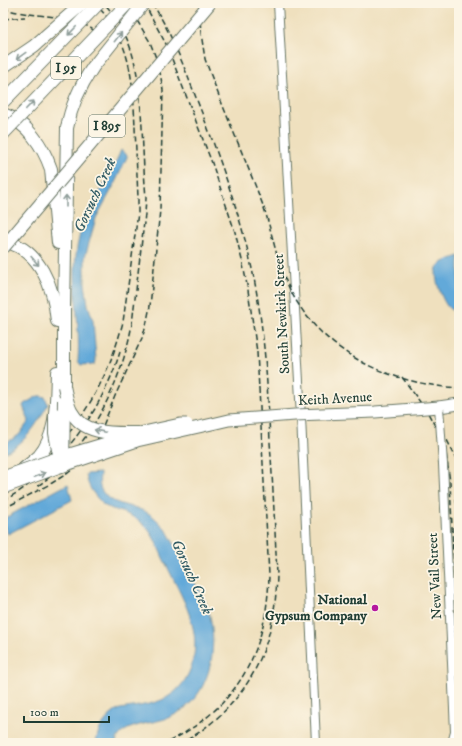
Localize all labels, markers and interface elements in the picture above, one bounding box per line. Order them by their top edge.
one-way arrow [67,26,77,36]
one-way arrow [113,32,122,43]
one-way arrow [16,51,27,60]
road number: I 95 [51,57,81,79]
one-way arrow [25,100,35,110]
road number: I 895 [89,115,125,137]
water label: Gorsuch Creek [69,154,121,235]
one-way arrow [62,195,70,208]
street label: South Newkirk Street [270,253,294,375]
one-way arrow [31,256,40,266]
street label: Keith Avenue [297,388,373,410]
one-way arrow [94,427,107,435]
one-way arrow [33,470,45,478]
street label: New Vail Street [424,532,446,620]
water label: Gorsuch Creek [167,537,217,618]
place label: National Gypsum Company [265,591,368,625]
marker: National Gypsum Company [370,603,380,613]
scale bar [24,698,109,724]
text: 100 m [30,705,59,720]

